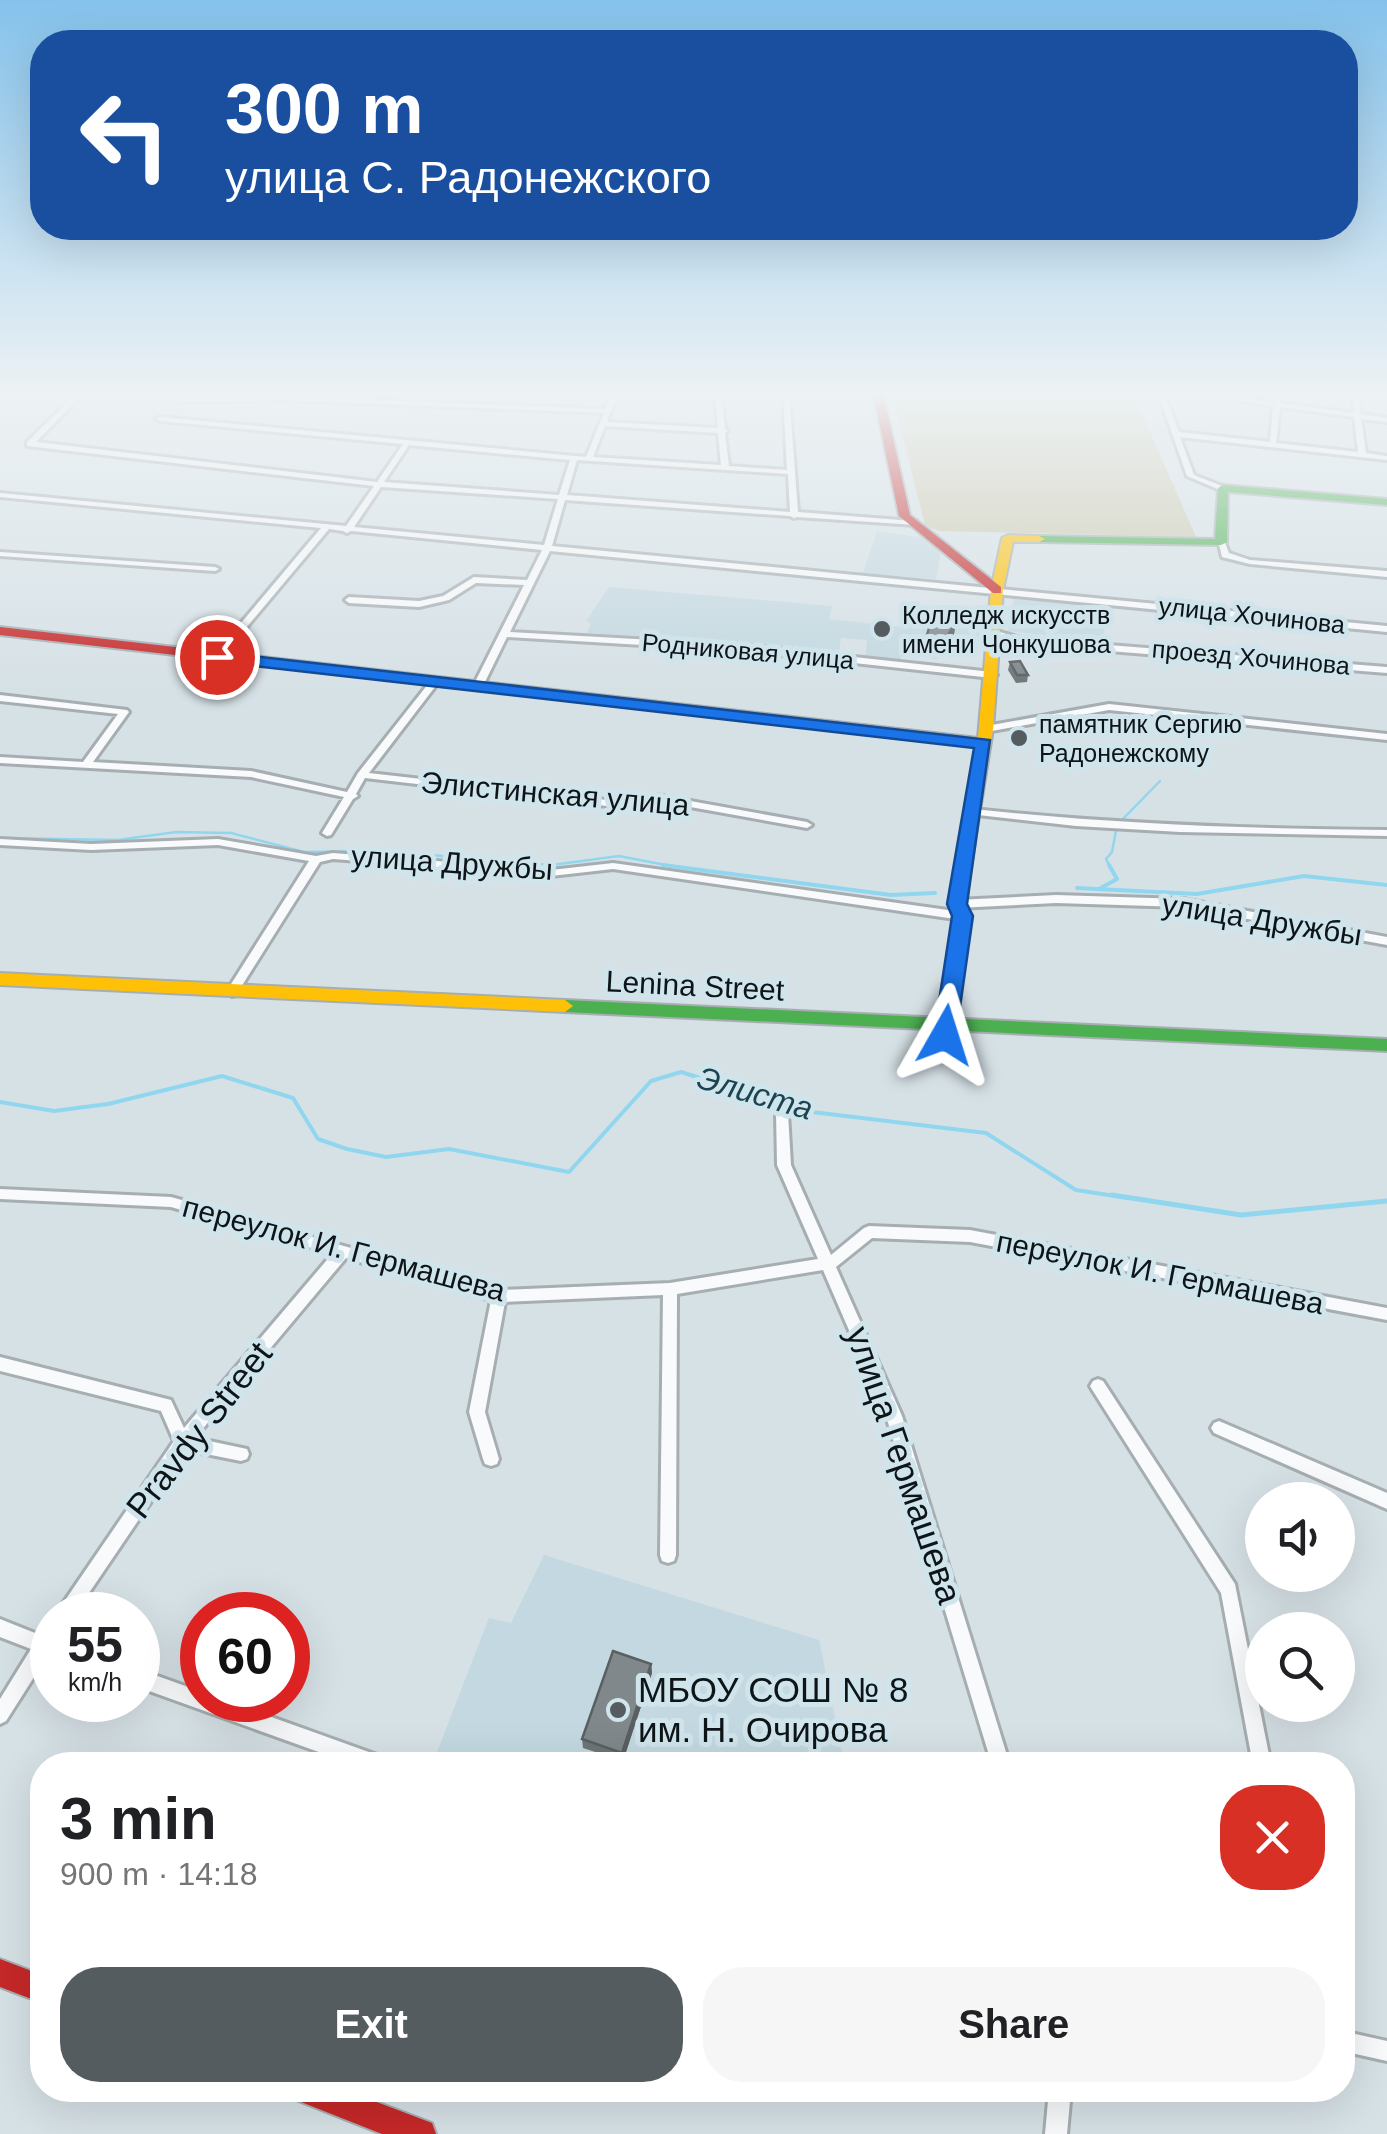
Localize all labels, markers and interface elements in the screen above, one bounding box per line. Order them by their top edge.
icon: left [60,70,190,200]
text: 300 m [225,70,423,148]
text: улица С. Радонежского [225,152,711,203]
street label: улица Хочинова [1158,591,1347,639]
place label: Колледж искусств имени Чонкушова [902,601,1111,658]
pin [175,615,260,700]
marker: Колледж искусств имени Чонкушова [871,618,893,640]
street label: Родниковая улица [641,628,855,674]
icon: arrive [190,630,245,685]
street label: проезд Хочинова [1151,634,1351,680]
place label: памятник Сергию Радонежскому [1039,710,1242,767]
marker: памятник Сергию Радонежскому [1008,727,1030,749]
street label: Элистинская улица [419,765,691,822]
street label: улица Дружбы [350,839,554,886]
street label: улица Дружбы [1160,887,1364,952]
street label: Lenina Street [605,964,786,1007]
position arrow [893,983,997,1087]
water label: Элиста [693,1059,817,1127]
street label: переулок И. Гермашева [179,1190,509,1308]
street label: переулок И. Гермашева [994,1225,1327,1320]
street label: улица Гермашева [839,1321,970,1609]
street label: Pravdy Street [118,1334,279,1525]
map controls [1245,1482,1355,1722]
button: sound [1245,1482,1355,1592]
speed limit sign: 60 [180,1592,310,1722]
button: search [1245,1612,1355,1722]
text: 55 [67,1617,123,1673]
text: km/h [68,1668,122,1696]
place label: МБОУ СОШ № 8 им. Н. Очирова [638,1670,908,1749]
marker: МБОУ СОШ № 8 им. Н. Очирова [607,1699,629,1721]
text: 3 min [60,1785,217,1852]
button: close [1220,1785,1325,1890]
text: 900 m · 14:18 [60,1856,257,1892]
button: Exit [60,1967,683,2082]
button: Share [703,1967,1325,2082]

